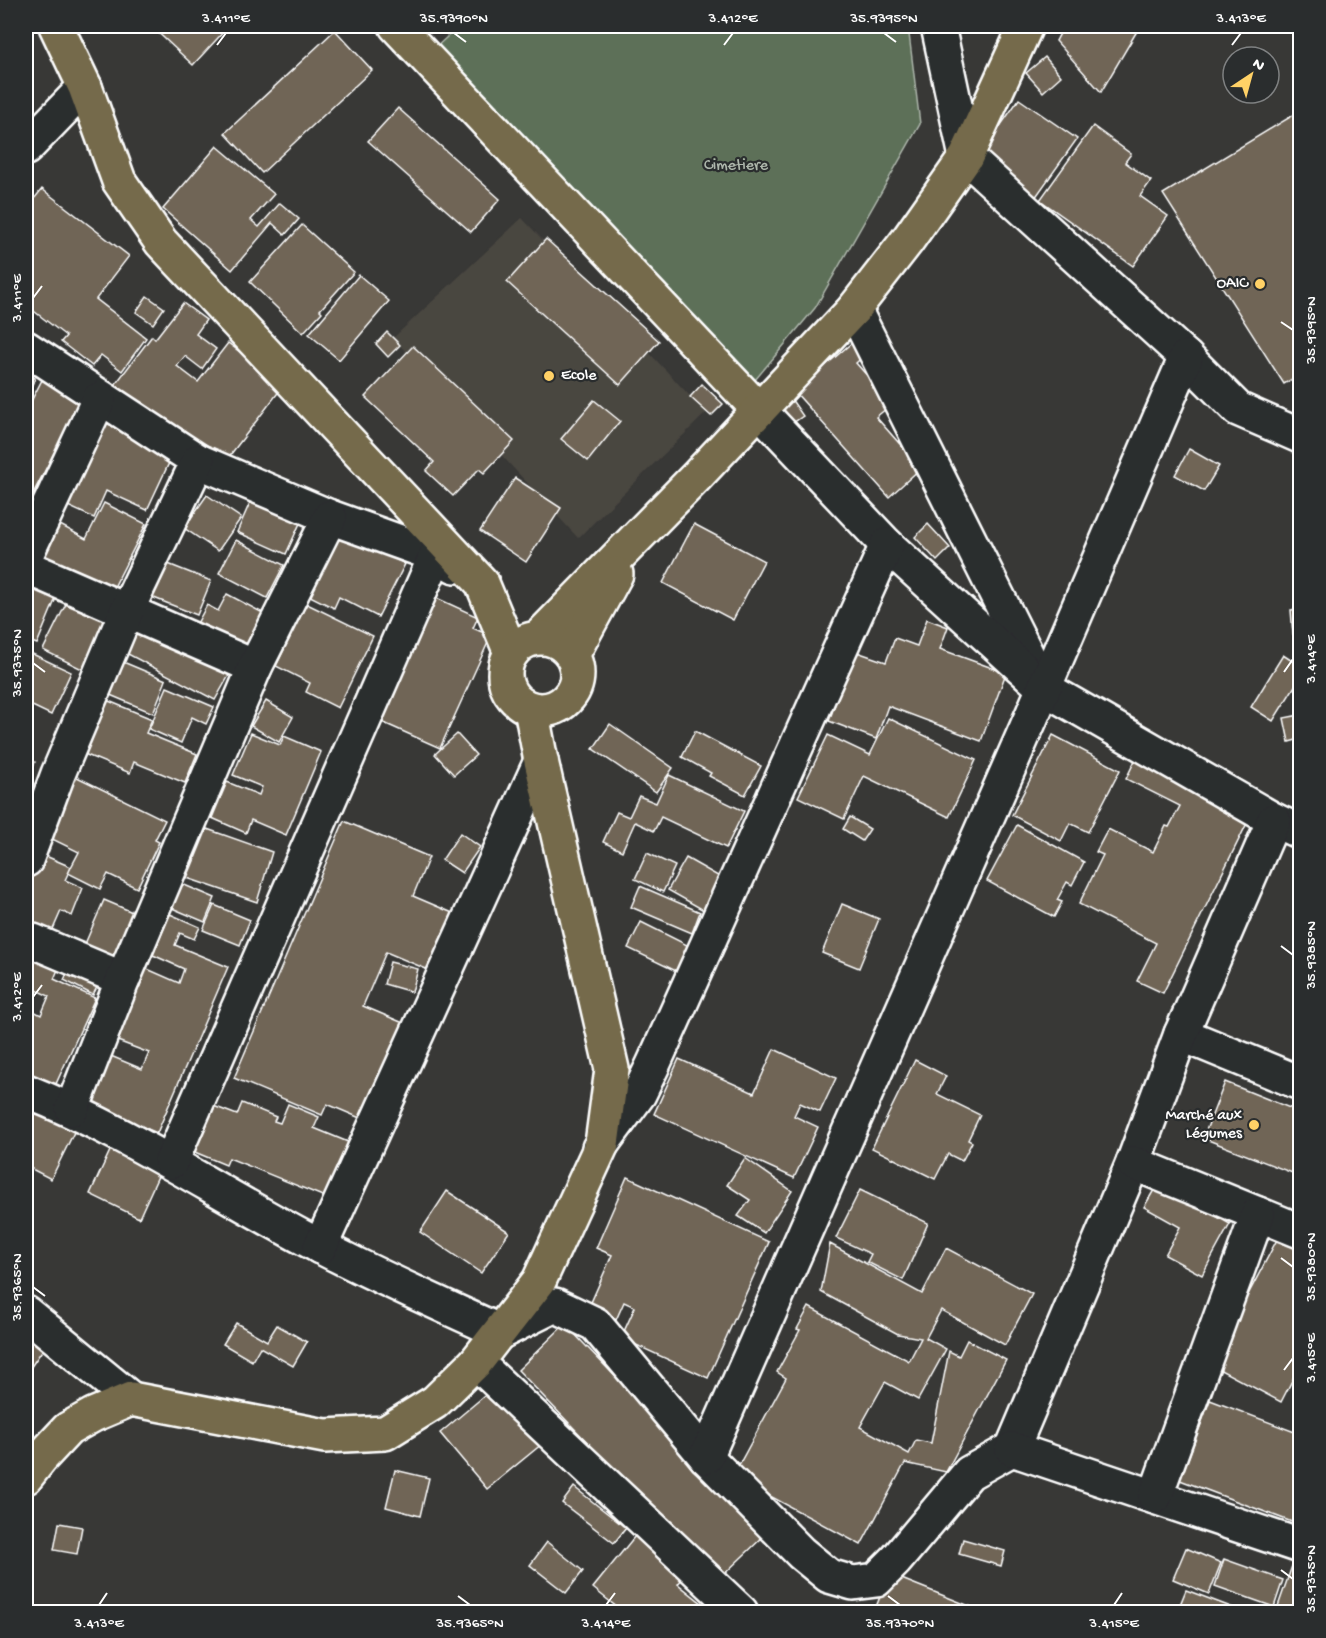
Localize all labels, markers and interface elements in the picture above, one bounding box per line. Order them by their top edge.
text: 3.411°E [201,10,251,28]
text: 35.9390°N [419,10,488,28]
text: 3.412°E [707,10,758,28]
text: 35.9395°N [849,10,918,28]
text: 3.413°E [1215,10,1266,28]
north arrow [1221,45,1281,105]
text: N [1248,55,1268,77]
park label: Cimetiere [704,157,769,176]
text: 3.411°E [9,273,27,323]
place label: OAIC [1216,275,1249,294]
marker: OAIC [1253,277,1267,291]
text: 35.9395°N [1303,296,1321,365]
place label: Ecole [561,367,597,386]
marker: Ecole [542,369,556,383]
text: 35.9375°N [9,629,27,698]
text: 3.414°E [1303,634,1321,684]
text: 35.9385°N [1303,921,1321,990]
text: 3.412°E [9,972,27,1023]
place label: Marché aux Légumes [1165,1107,1243,1144]
marker: Marché aux Légumes [1247,1118,1261,1132]
text: 35.9380°N [1303,1232,1321,1302]
text: 35.9365°N [9,1253,27,1322]
text: 3.415°E [1303,1333,1321,1384]
text: 35.9375°N [1303,1545,1321,1614]
text: 3.413°E [73,1615,124,1633]
text: 35.9365°N [435,1615,504,1633]
text: 3.414°E [581,1615,631,1633]
text: 35.9370°N [865,1615,934,1633]
text: 3.415°E [1088,1615,1139,1633]

